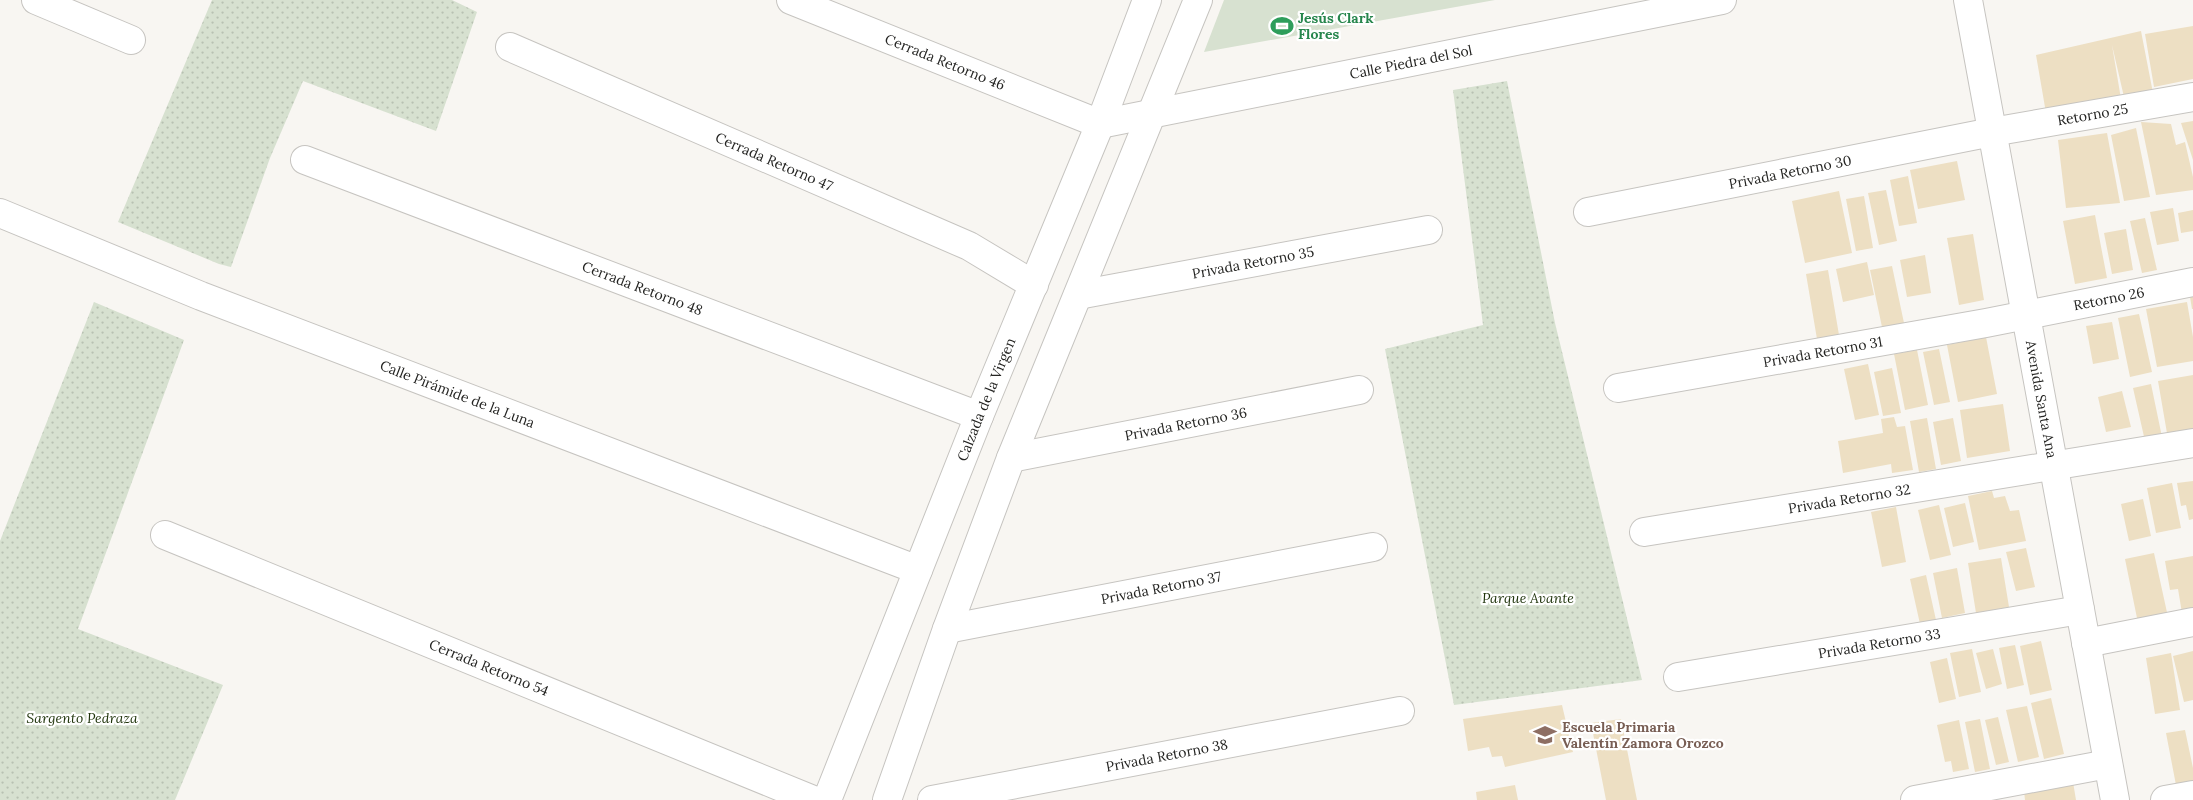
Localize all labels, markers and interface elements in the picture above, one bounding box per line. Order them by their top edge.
place label: Jesús Clark Flores [1298,9,1374,43]
sports icon: Jesús Clark Flores [1269,13,1295,39]
street label: Cerrada Retorno 46 [882,30,1008,94]
street label: Calle Piedra del Sol [1348,41,1474,83]
street label: Retorno 25 [2056,99,2129,129]
street label: Cerrada Retorno 47 [713,128,836,195]
street label: Privada Retorno 30 [1727,151,1853,193]
street label: Privada Retorno 35 [1191,242,1315,283]
street label: Cerrada Retorno 48 [580,257,705,319]
street label: Retorno 26 [2072,283,2146,314]
street label: Privada Retorno 31 [1762,332,1884,371]
street label: Calzada de la Virgen [953,335,1020,464]
street label: Avenida Santa Ana [2022,338,2061,460]
street label: Calle Pirámide de la Luna [378,356,537,432]
street label: Privada Retorno 36 [1123,403,1248,445]
street label: Privada Retorno 32 [1787,480,1912,517]
street label: Privada Retorno 37 [1099,567,1223,608]
park label: Parque Avante [1482,589,1574,607]
street label: Privada Retorno 33 [1817,624,1942,663]
street label: Cerrada Retorno 54 [427,635,552,700]
park label: Sargento Pedraza [26,709,138,727]
place label: Escuela Primaria Valentín Zamora Orozco [1562,718,1724,752]
school or university icon: Escuela Primaria Valentín Zamora Orozco [1532,722,1558,748]
street label: Privada Retorno 38 [1104,735,1229,776]

